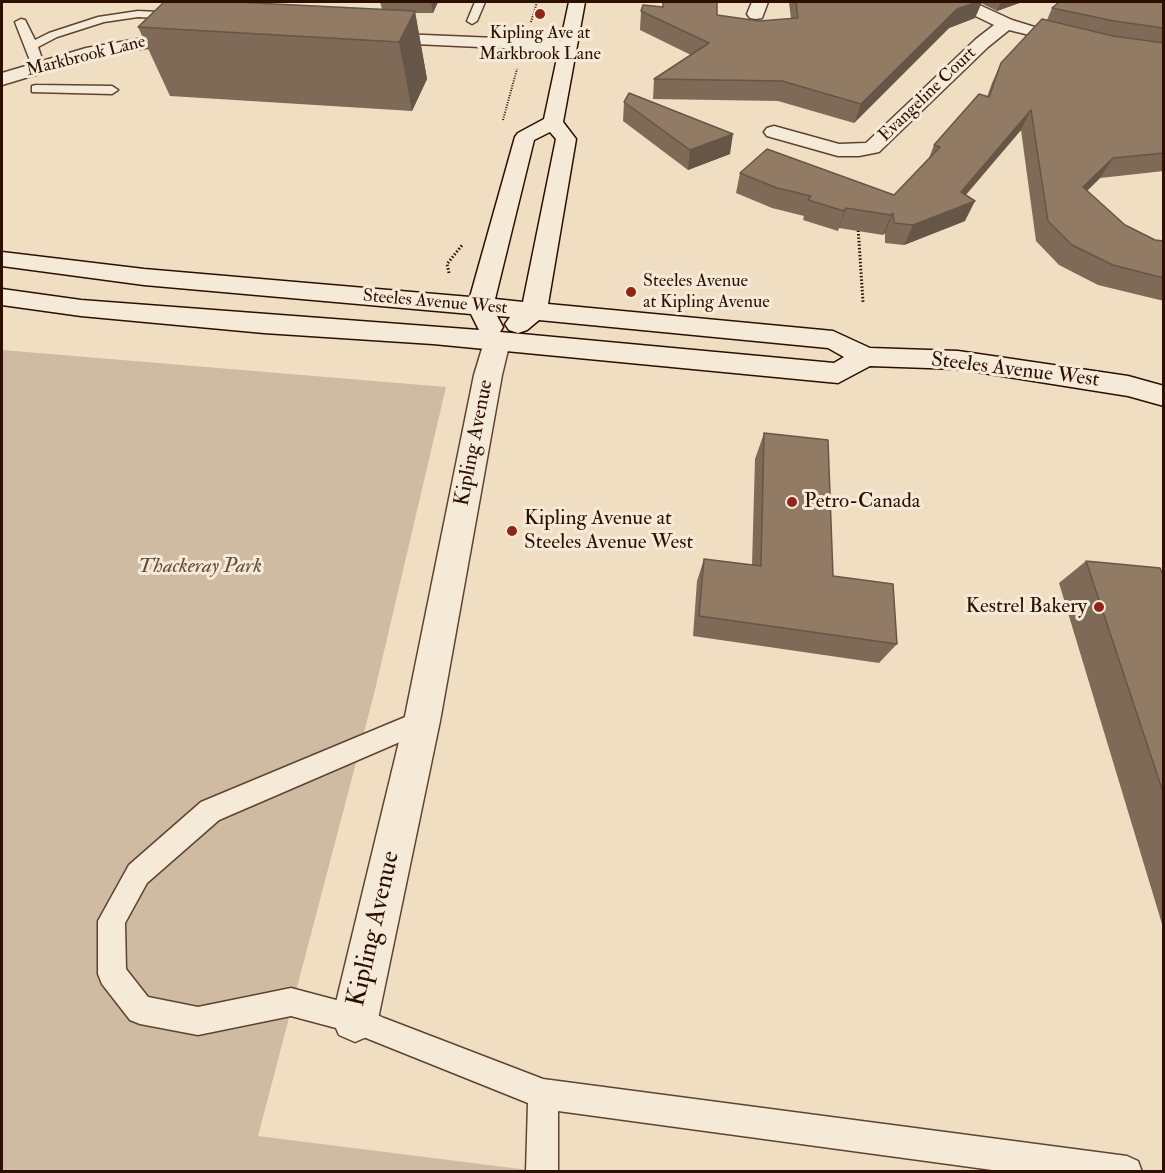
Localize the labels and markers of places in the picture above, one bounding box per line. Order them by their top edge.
marker: Kipling Ave at Markbrook Lane [533,7,547,21]
place label: Kipling Ave at Markbrook Lane [479,23,601,66]
place label: Steeles Avenue at Kipling Avenue [643,271,770,314]
marker: Steeles Avenue at Kipling Avenue [624,285,638,299]
place label: Petro-Canada [804,489,920,515]
marker: Petro-Canada [785,495,799,509]
place label: Kipling Avenue at Steeles Avenue West [524,506,693,556]
marker: Kipling Avenue at Steeles Avenue West [505,524,519,538]
place label: Kestrel Bakery [966,594,1087,620]
marker: Kestrel Bakery [1092,600,1106,614]

